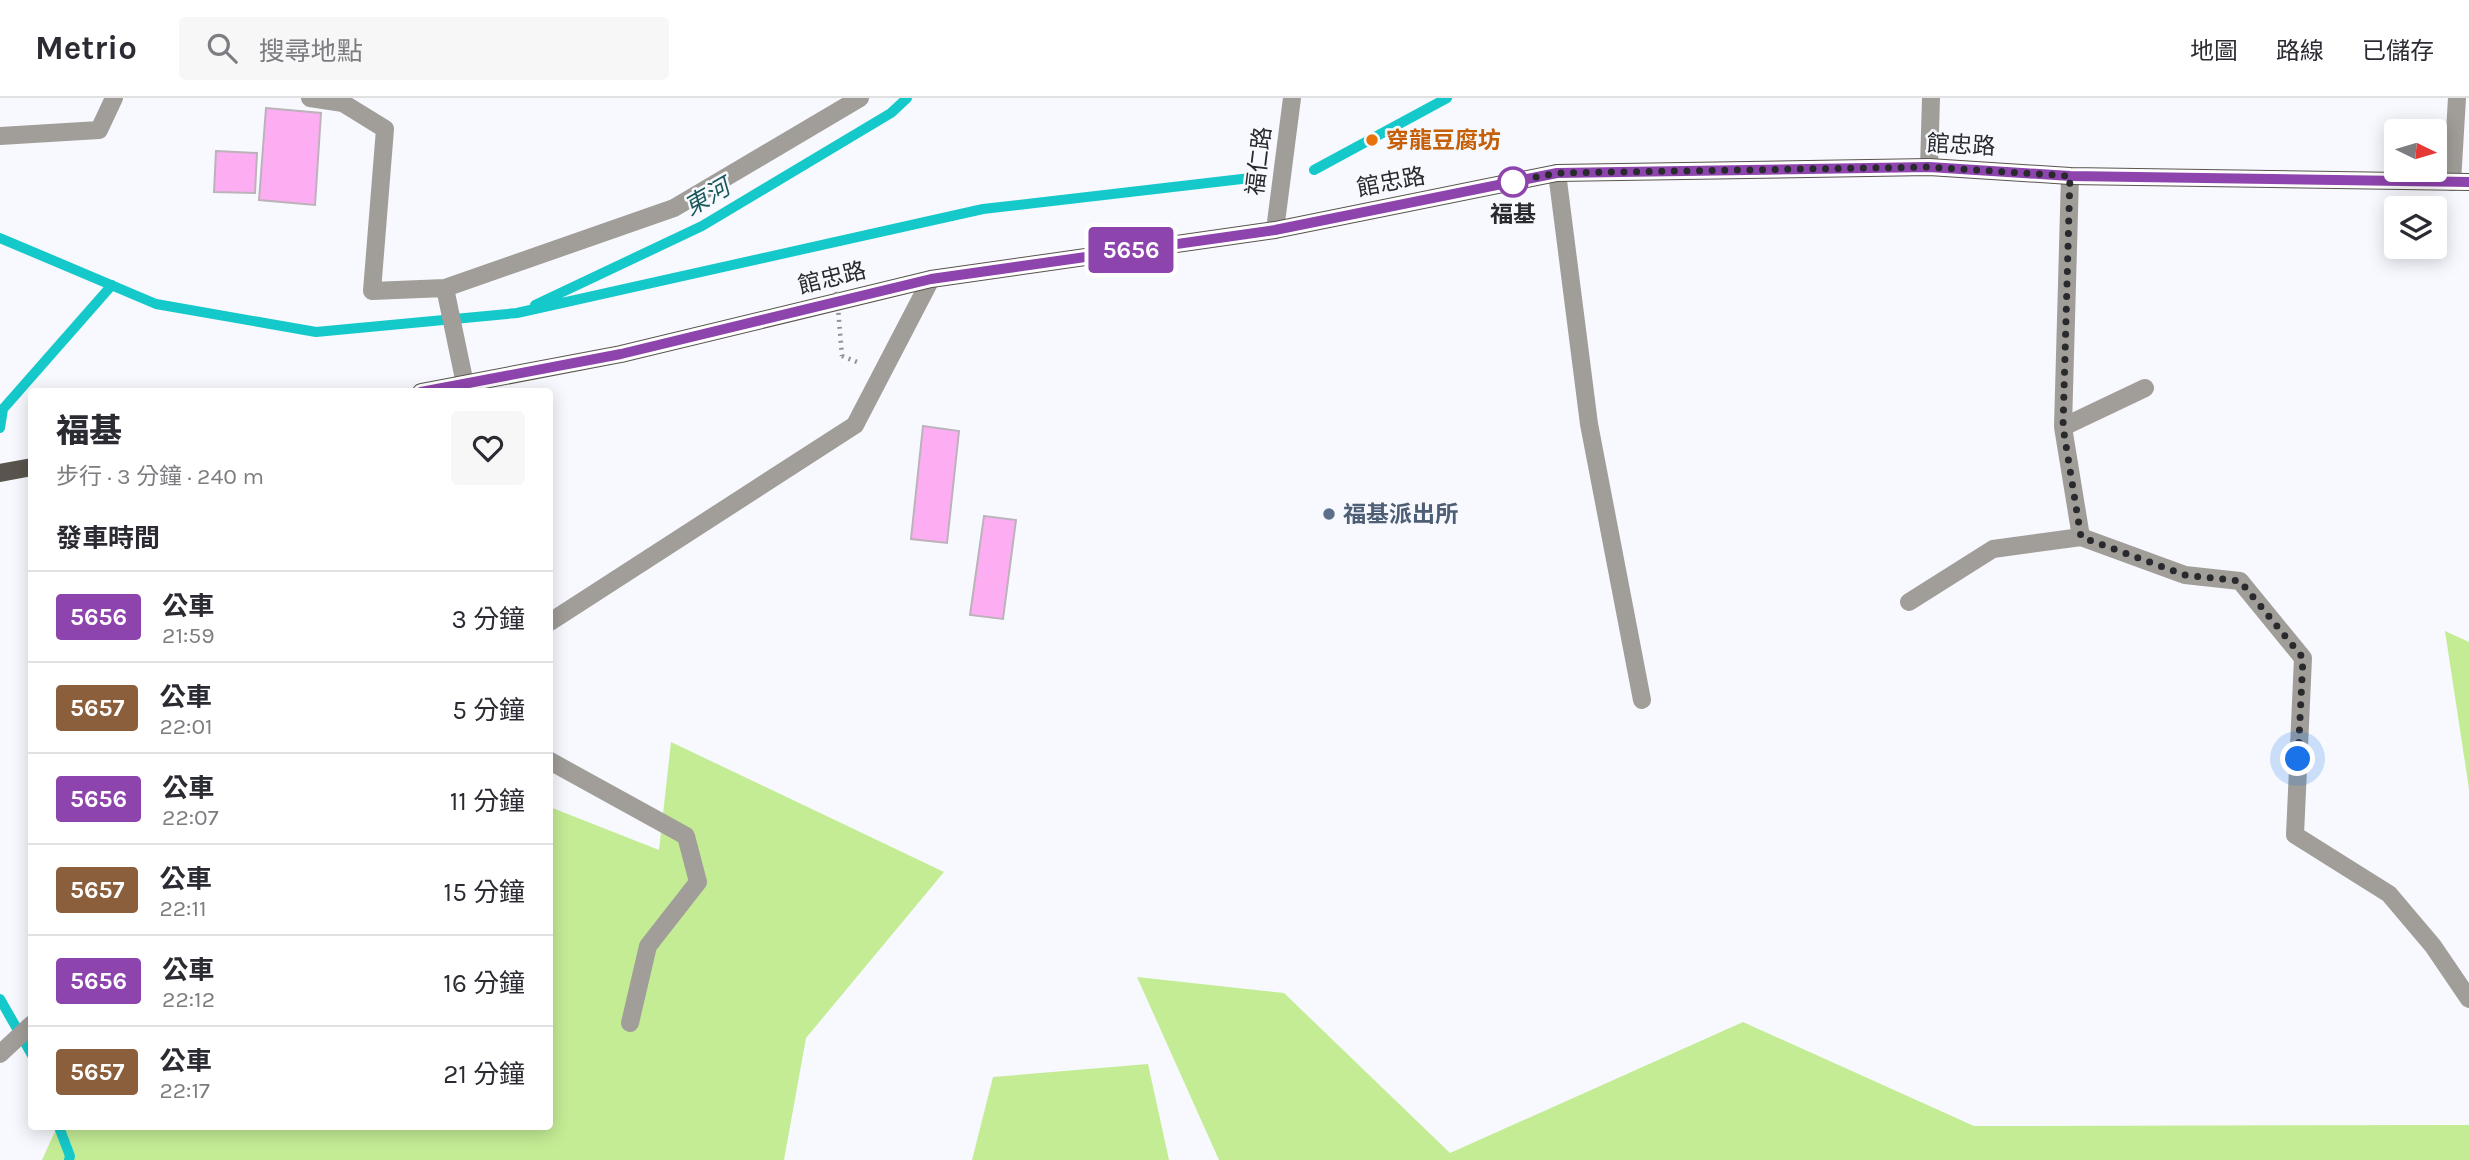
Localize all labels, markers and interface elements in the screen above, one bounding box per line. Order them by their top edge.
search box [179,17,669,80]
text: Metrio [35,29,137,67]
icon: search [203,29,241,67]
text: 搜尋地點 [259,36,363,67]
text: 地圖 [2190,37,2238,65]
text: 路線 [2276,37,2324,65]
text: 已儲存 [2362,37,2434,65]
north arrow [2384,119,2446,182]
map controls [2384,119,2447,259]
street label: 福仁路 [1241,125,1277,197]
place label: 穿龍豆腐坊 [1386,127,1501,154]
street label: 館忠路 [1926,130,1996,160]
marker: 穿龍豆腐坊 [1364,132,1380,148]
street label: 館忠路 [1355,162,1427,202]
marker: 福基 [1498,167,1528,197]
water label: 東河 [679,171,738,221]
button: layers [2384,196,2447,259]
place label: 福基 [1490,201,1536,228]
line badge: 5656 [1082,227,1180,273]
text: 5656 [1102,236,1160,264]
street label: 館忠路 [795,257,869,299]
button: heart [451,411,525,485]
text: 福基 [56,412,122,450]
text: 步行 · 3 分鐘 · 240 m [56,463,264,490]
place label: 福基派出所 [1343,501,1458,528]
marker: 福基派出所 [1321,506,1337,522]
text: 發車時間 [56,523,160,554]
text: 公車 [162,591,214,622]
text: 5656 [70,603,127,631]
text: 3 分鐘 [451,604,525,635]
text: 21:59 [162,622,215,649]
text: 公車 [159,682,211,713]
text: 5657 [70,694,124,722]
text: 5 分鐘 [452,695,525,726]
text: 22:01 [159,713,213,740]
your location [2280,741,2315,776]
text: 公車 [162,773,214,804]
text: 5656 [70,785,127,813]
text: 11 分鐘 [450,786,525,817]
text: 22:07 [162,804,219,831]
text: 公車 [159,864,211,895]
text: 5657 [70,876,124,904]
text: 15 分鐘 [444,877,525,908]
text: 22:11 [159,895,207,922]
text: 公車 [162,955,214,986]
text: 5656 [70,967,127,995]
text: 16 分鐘 [443,968,525,999]
text: 22:12 [162,986,215,1013]
text: 公車 [159,1046,211,1077]
text: 5657 [70,1058,124,1086]
text: 21 分鐘 [443,1059,525,1090]
text: 22:17 [159,1077,210,1104]

